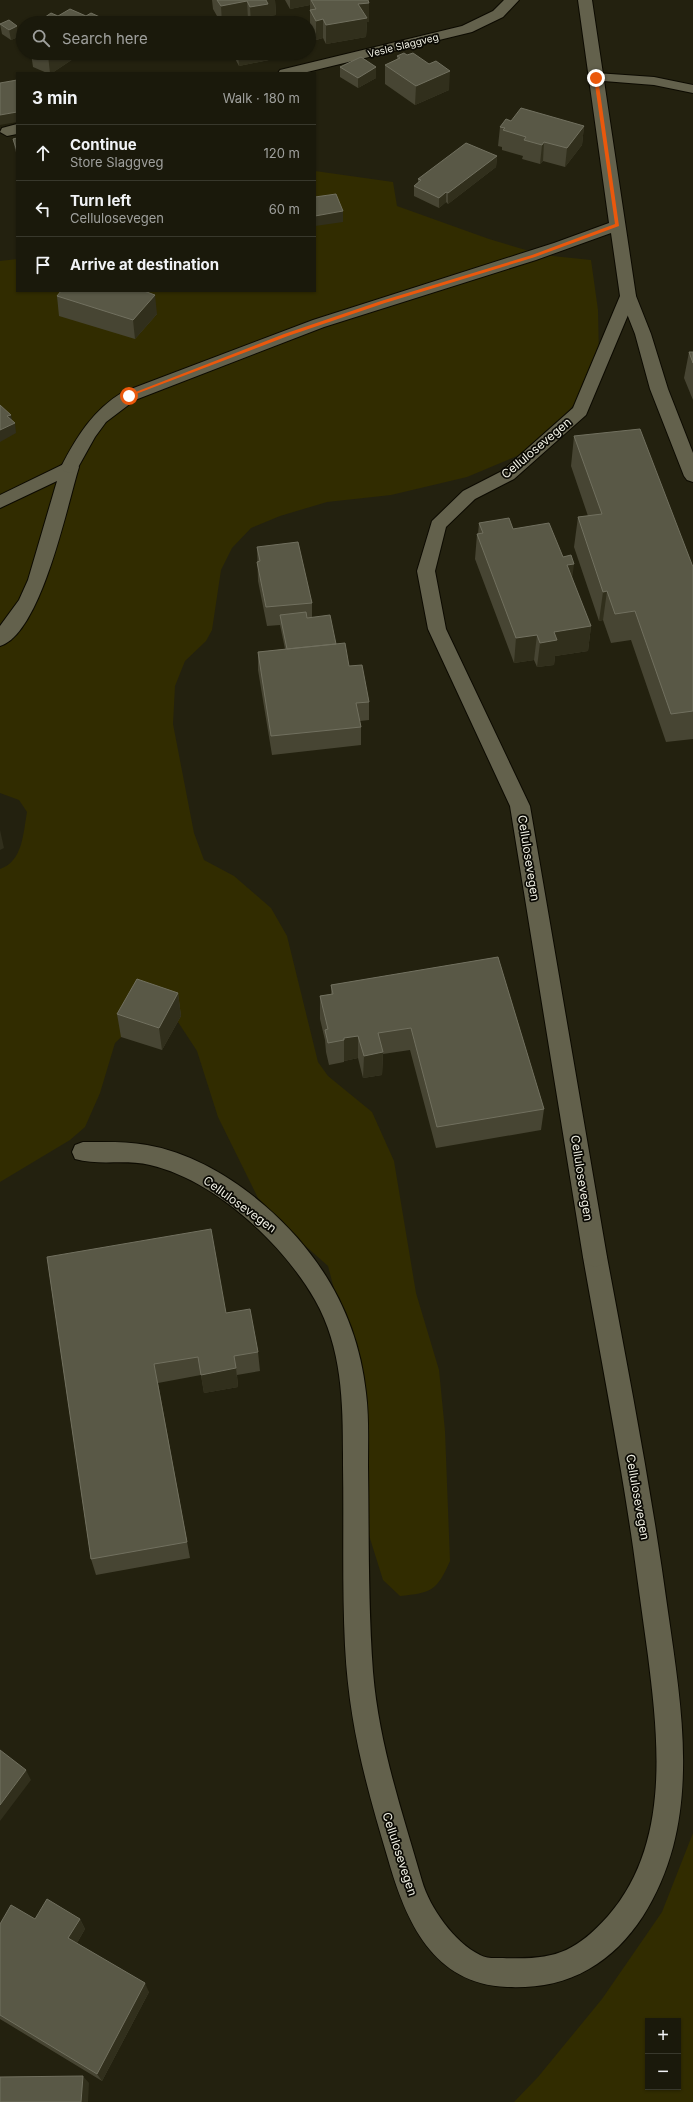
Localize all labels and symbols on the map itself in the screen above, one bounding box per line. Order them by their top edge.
street label: Vesle Slaggveg [366,30,440,60]
route end [587,69,605,87]
route start [120,387,138,405]
street label: Cellulosevegen [498,414,574,482]
street label: Cellulosevegen [515,814,543,902]
street label: Cellulosevegen [568,1134,596,1222]
street label: Cellulosevegen [200,1172,280,1236]
street label: Cellulosevegen [623,1453,653,1541]
street label: Cellulosevegen [379,1810,421,1898]

